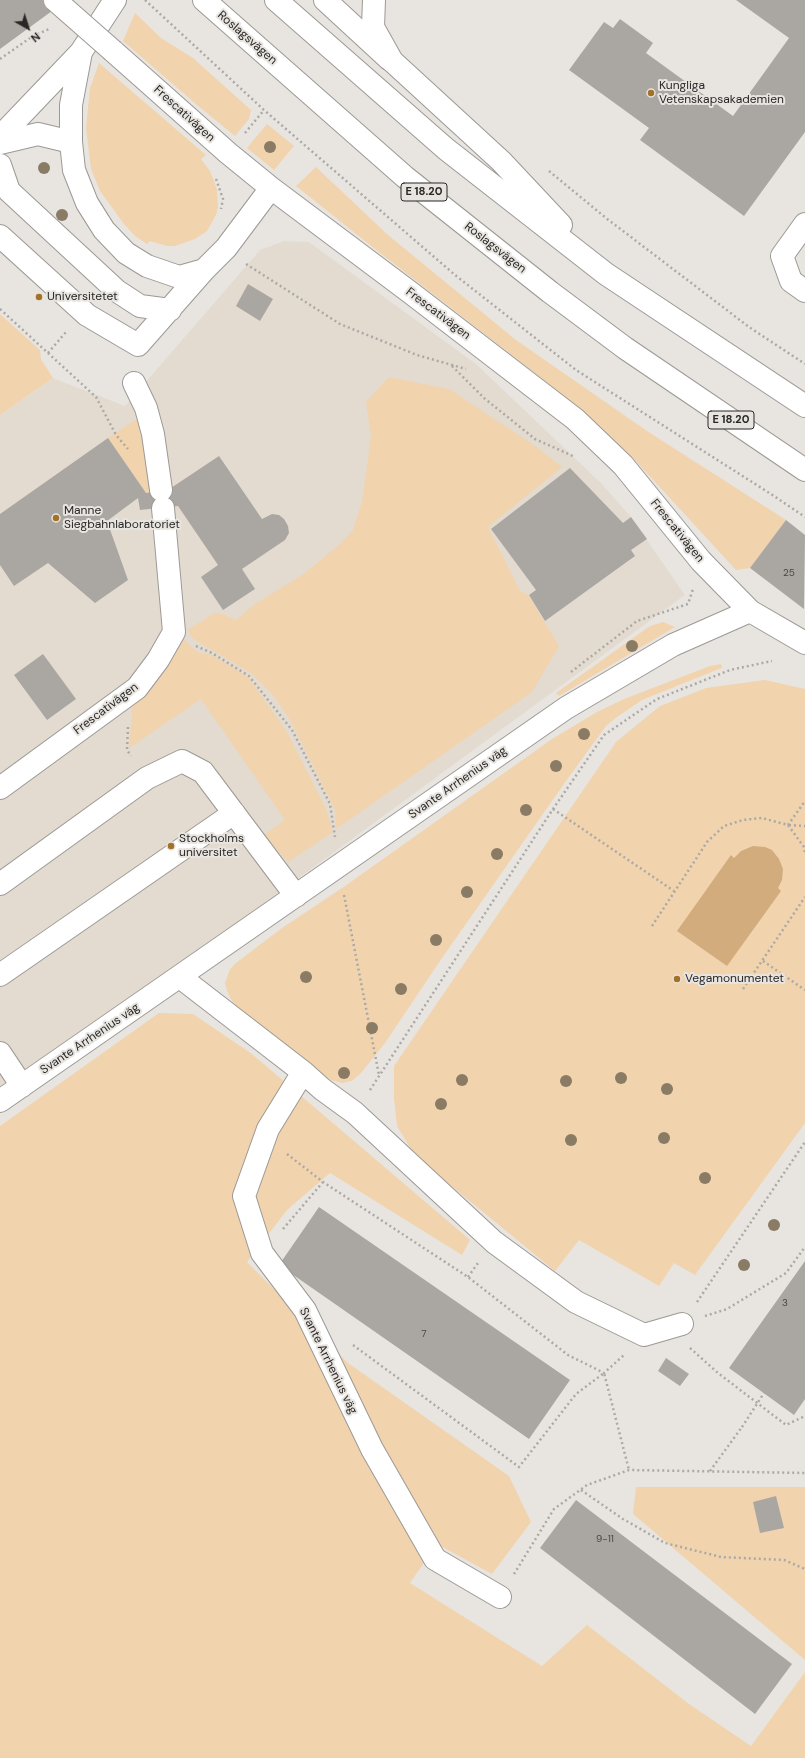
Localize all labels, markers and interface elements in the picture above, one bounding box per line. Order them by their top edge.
north arrow [8,8,48,48]
street label: Roslagsvägen [214,8,280,68]
text: N [28,29,43,45]
place label: Kungliga Vetenskapsakademien [659,79,784,107]
street label: Frescativägen [151,83,217,145]
marker: Kungliga Vetenskapsakademien [646,88,656,98]
road number: E 18.20 [401,183,447,201]
street label: Roslagsvägen [461,219,529,277]
street label: Frescativägen [403,285,473,343]
place label: Universitetet [47,290,118,304]
marker: Universitetet [34,292,44,302]
road number: E 18.20 [708,411,754,429]
street label: Frescativägen [647,497,707,565]
place label: Manne Siegbahnlaboratoriet [64,504,180,532]
marker: Manne Siegbahnlaboratoriet [51,513,61,523]
house number: 25 [783,567,795,579]
street label: Frescativägen [71,680,141,738]
street label: Svante Arrhenius väg [406,744,510,822]
place label: Stockholms universitet [179,832,244,860]
marker: Stockholms universitet [166,841,176,851]
place label: Vegamonumentet [685,972,784,986]
marker: Vegamonumentet [672,974,682,984]
street label: Svante Arrhenius väg [38,1000,142,1078]
house number: 3 [782,1297,788,1309]
street label: Svante Arrhenius väg [296,1305,360,1417]
house number: 7 [421,1328,427,1340]
house number: 9-11 [596,1533,614,1545]

